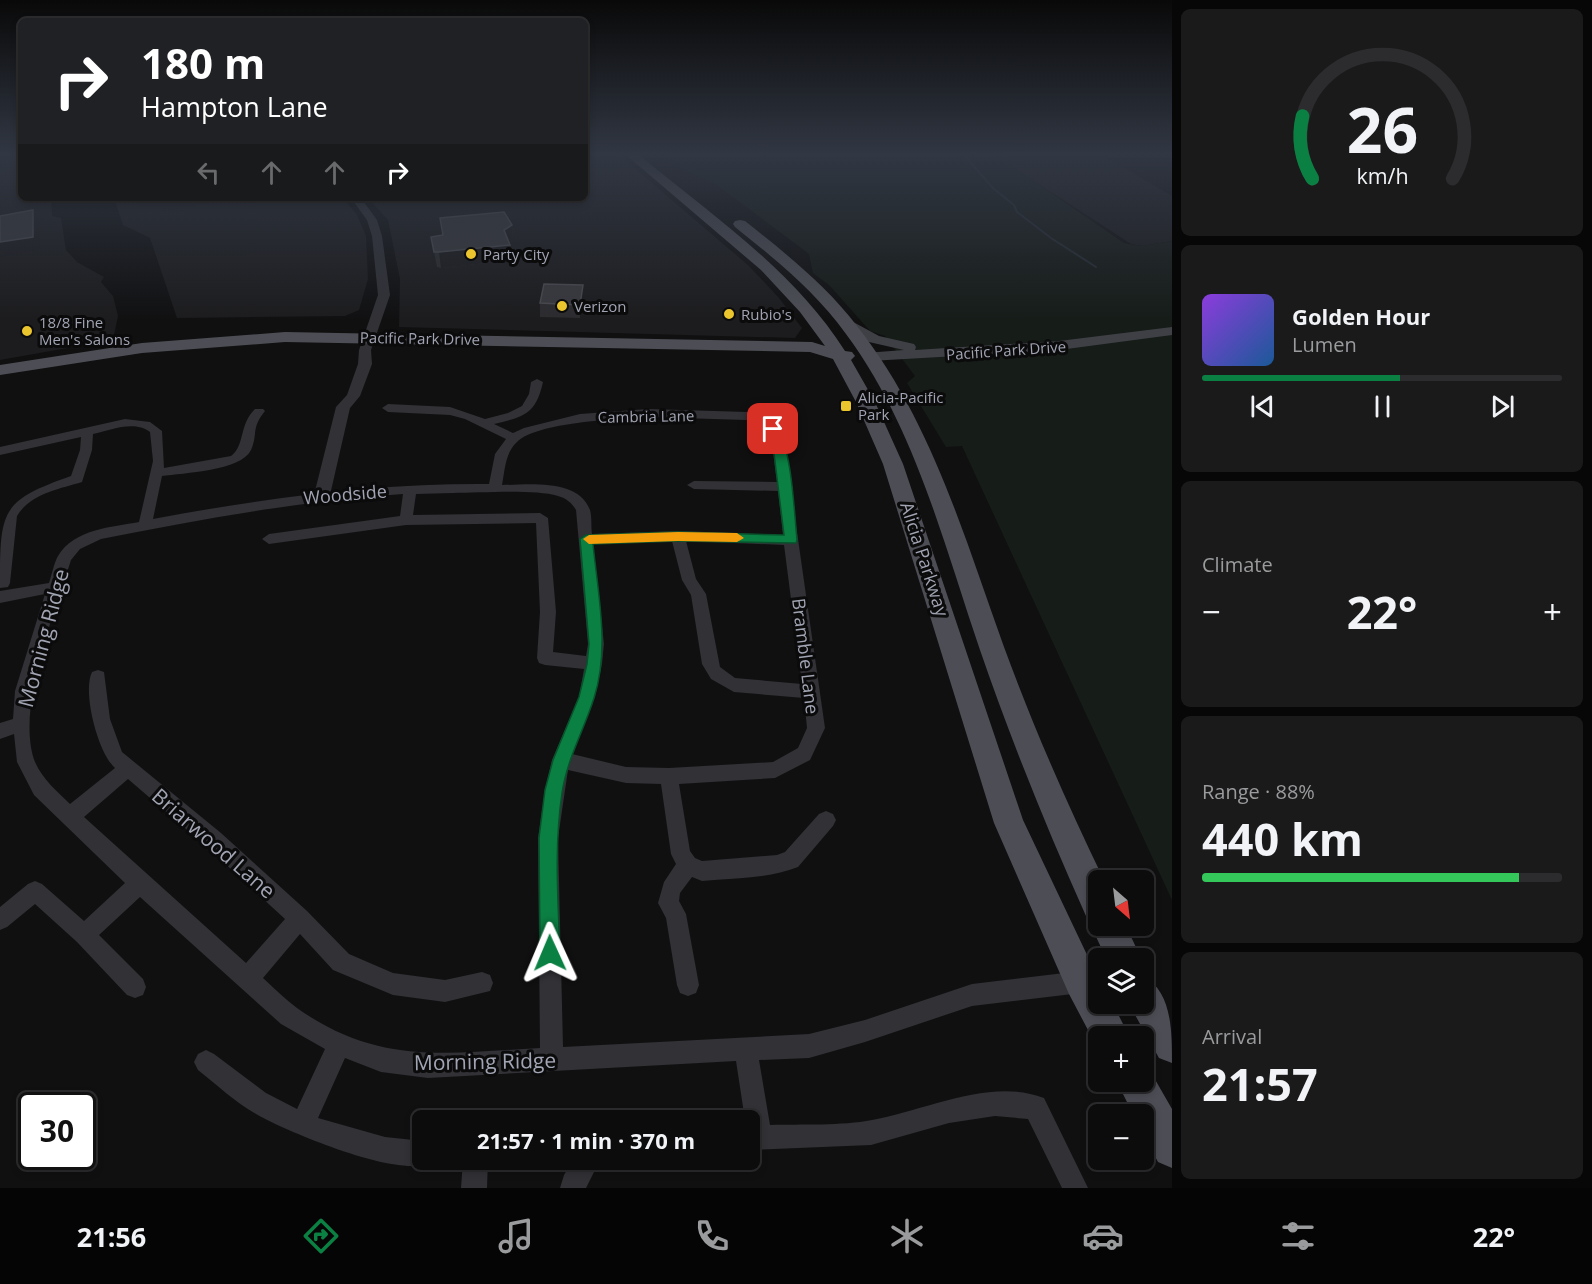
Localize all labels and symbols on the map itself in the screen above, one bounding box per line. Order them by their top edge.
place label: Party City [483,244,550,264]
marker: Party City [464,247,478,261]
place label: Verizon [574,296,627,316]
marker: Verizon [555,299,569,313]
place label: Rubio's [741,304,792,324]
marker: Rubio's [722,307,736,321]
place label: 18/8 Fine Men's Salons [39,312,130,349]
marker: 18/8 Fine Men's Salons [20,324,34,338]
street label: Pacific Park Drive [360,327,480,349]
street label: Pacific Park Drive [945,336,1067,364]
place label: Alicia-Pacific Park [858,387,944,424]
marker: Alicia-Pacific Park [839,399,853,413]
pin [747,403,798,454]
street label: Cambria Lane [597,405,695,427]
street label: Woodside [302,478,388,510]
street label: Alicia Parkway [895,499,955,620]
street label: Morning Ridge [11,566,75,710]
street label: Bramble Lane [787,597,825,715]
street label: Briarwood Lane [146,782,282,904]
north arrow [1088,870,1154,936]
position arrow [518,921,582,985]
street label: Morning Ridge [414,1046,556,1076]
speed limit sign: 30 [18,1092,96,1170]

